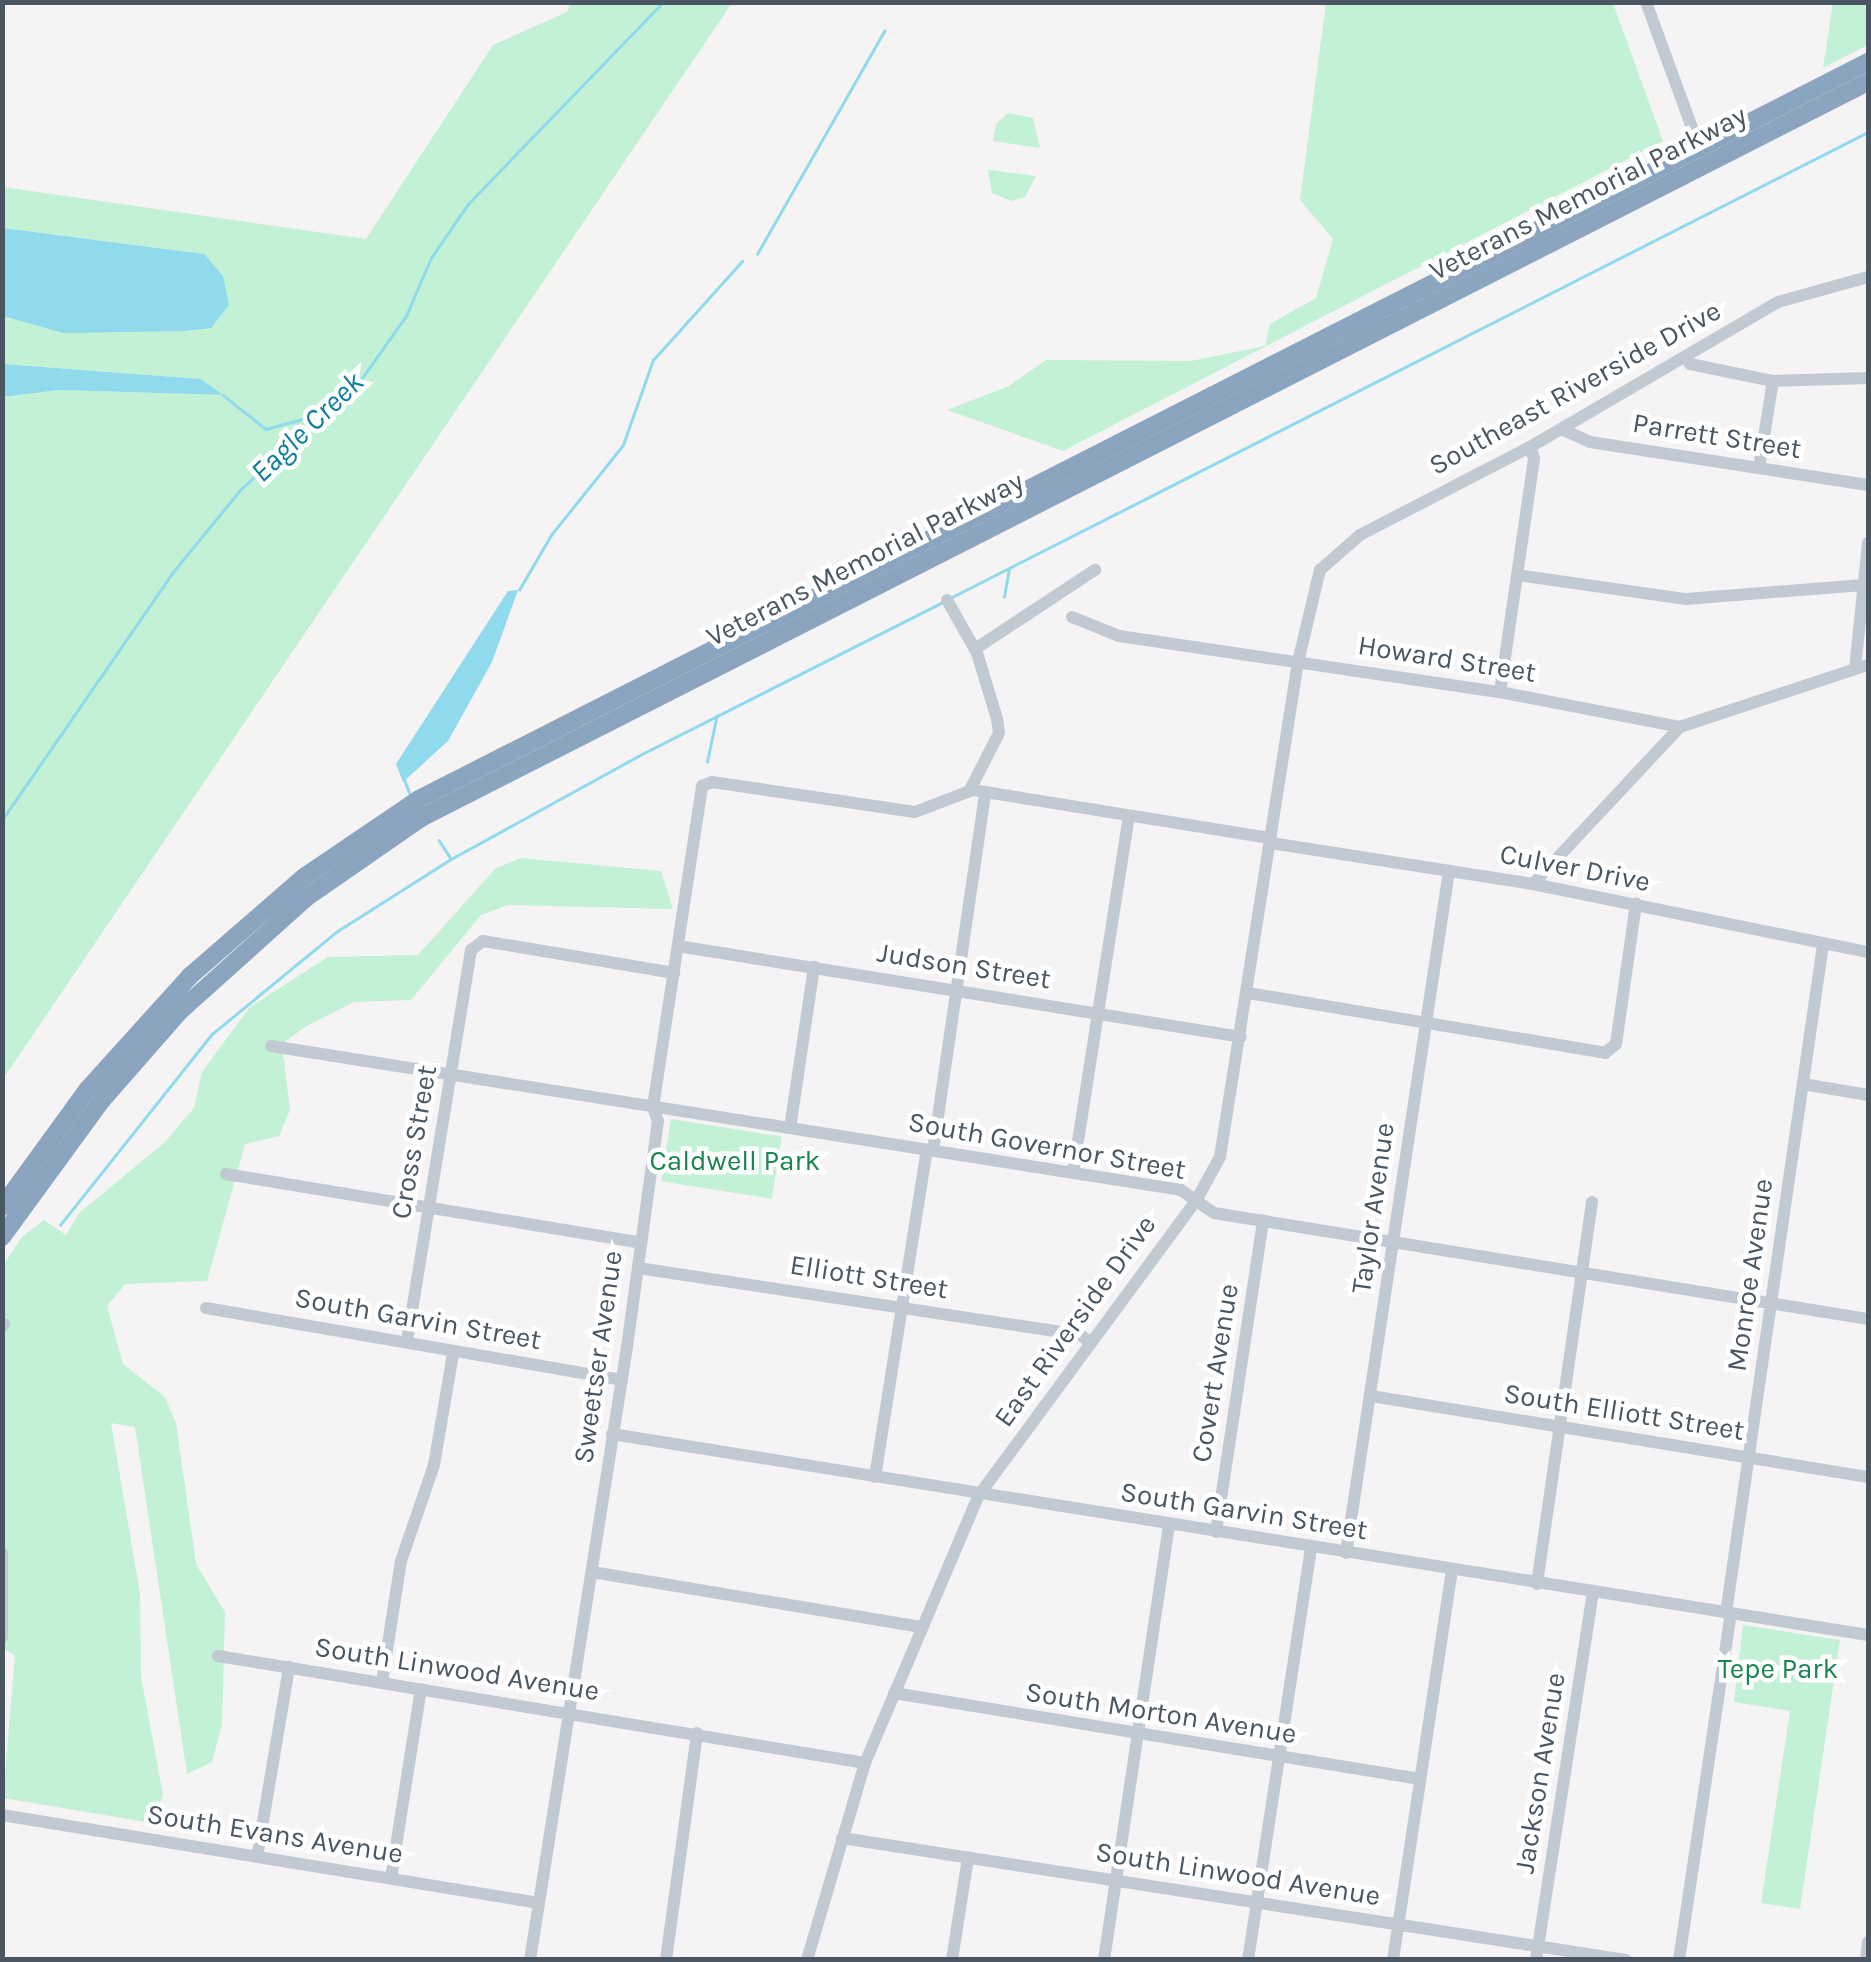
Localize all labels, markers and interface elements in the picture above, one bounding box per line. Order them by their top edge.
street label: Veterans Memorial Parkway [1424,98,1752,288]
street label: Southeast Riverside Drive [1423,294,1727,482]
water label: Eagle Creek [243,364,371,490]
street label: Parrett Street [1630,406,1804,466]
street label: Veterans Memorial Parkway [701,464,1029,654]
street label: Howard Street [1356,628,1538,690]
street label: Culver Drive [1497,837,1653,899]
street label: Judson Street [875,936,1053,996]
street label: Cross Street [384,1063,444,1221]
street label: South Governor Street [906,1105,1188,1187]
street label: Taylor Avenue [1344,1120,1402,1296]
park label: Caldwell Park [650,1144,820,1178]
street label: Monroe Avenue [1720,1176,1780,1374]
street label: East Riverside Drive [987,1209,1163,1433]
street label: Sweetser Avenue [566,1248,630,1466]
street label: Elliott Street [788,1248,950,1306]
street label: South Garvin Street [292,1281,544,1357]
street label: Covert Avenue [1184,1281,1246,1465]
street label: South Elliott Street [1501,1376,1747,1448]
street label: South Garvin Street [1118,1475,1370,1547]
street label: South Linwood Avenue [312,1630,602,1708]
park label: Tepe Park [1718,1652,1838,1686]
street label: Jackson Avenue [1508,1670,1572,1876]
street label: South Morton Avenue [1023,1675,1299,1751]
street label: South Evans Avenue [145,1797,405,1871]
street label: South Linwood Avenue [1093,1835,1383,1913]

